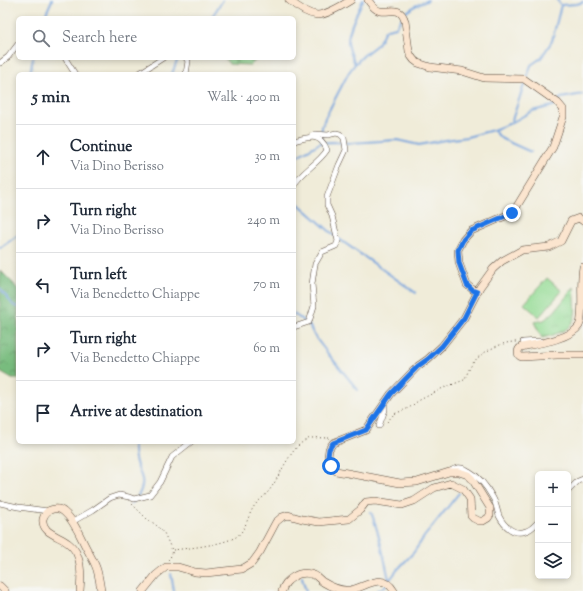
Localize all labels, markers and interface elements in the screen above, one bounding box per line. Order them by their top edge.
search box [16,16,296,60]
icon: search [30,27,52,49]
text: Search here [62,28,137,49]
text: 5 min [32,86,70,110]
text: Walk · 400 m [207,89,280,107]
text: Continue [70,137,132,158]
icon: ahead [32,146,54,168]
text: 30 m [254,148,280,166]
text: Via Dino Berisso [70,158,164,176]
text: Turn right [70,201,136,222]
route end [503,204,521,222]
icon: right [32,210,54,232]
text: 240 m [247,212,280,230]
text: Via Dino Berisso [70,222,164,240]
text: Turn left [70,265,127,286]
icon: left [32,274,54,296]
text: 70 m [253,276,280,294]
text: Via Benedetto Chiappe [70,286,200,304]
text: Turn right [70,329,136,350]
icon: right [32,338,54,360]
text: 60 m [253,340,280,358]
text: Via Benedetto Chiappe [70,350,200,368]
icon: arrive [32,402,54,424]
text: Arrive at destination [70,402,203,423]
route start [322,457,340,475]
map controls [535,471,571,579]
button: + [535,471,571,507]
button: − [535,507,571,543]
button: layers [535,543,571,579]

